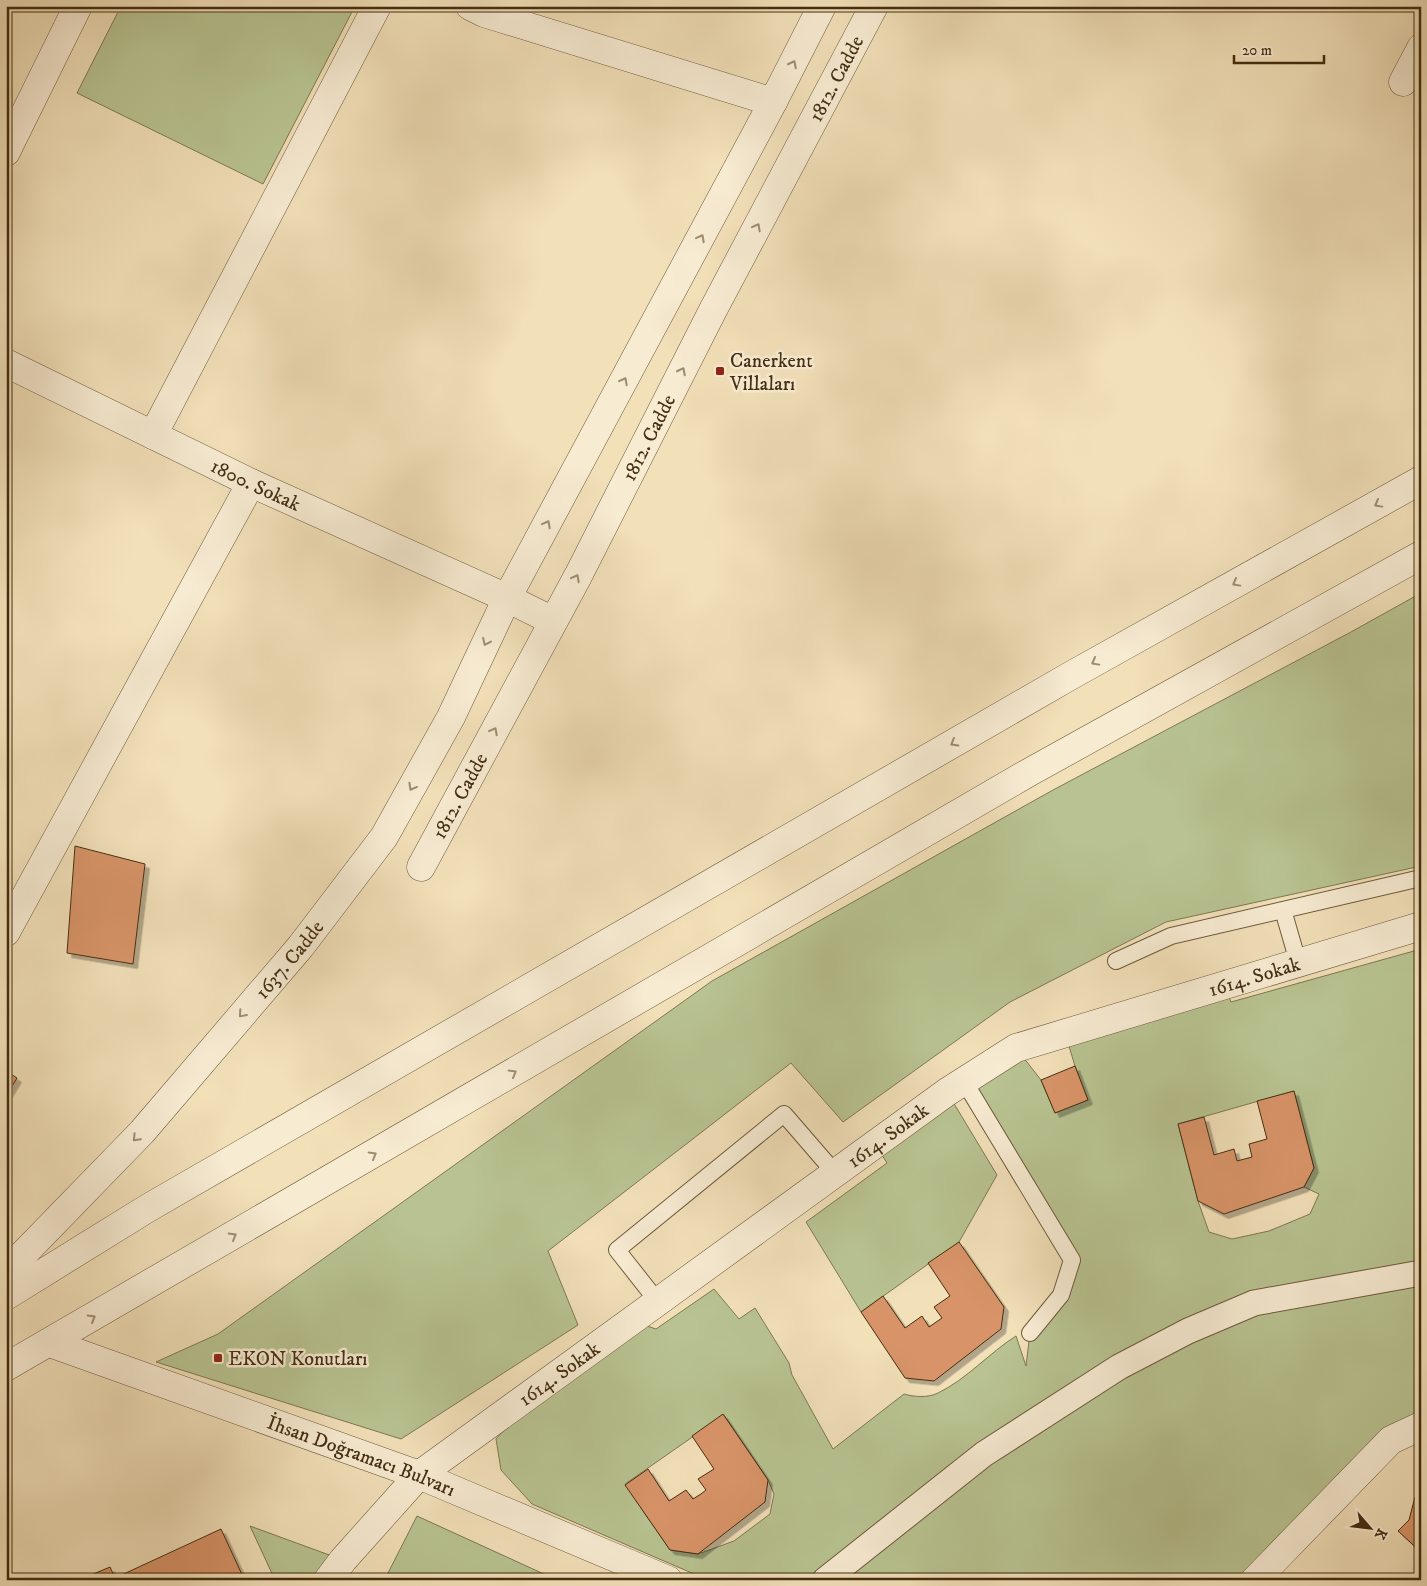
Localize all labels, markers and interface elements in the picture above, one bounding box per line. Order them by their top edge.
street label: 1812. Cadde [804,32,870,126]
scale bar [1234,32,1324,64]
text: 20 m [1242,41,1272,60]
one-way arrow [787,60,797,69]
one-way arrow [751,223,761,232]
one-way arrow [694,234,704,243]
place label: Canerkent Villaları [729,349,813,397]
marker: Canerkent Villaları [714,365,726,377]
one-way arrow [676,367,686,376]
one-way arrow [618,378,628,387]
street label: 1812. Cadde [617,391,682,486]
street label: 1800. Sokak [206,454,304,518]
one-way arrow [1375,497,1384,507]
one-way arrow [541,521,551,530]
one-way arrow [570,574,580,583]
one-way arrow [1233,577,1242,587]
one-way arrow [482,637,493,646]
one-way arrow [1091,656,1100,666]
one-way arrow [488,728,498,737]
one-way arrow [950,737,959,747]
street label: 1812. Cadde [427,749,494,844]
one-way arrow [408,781,418,790]
street label: 1637. Cadde [250,916,330,1005]
street label: 1614. Sokak [1206,952,1304,1003]
one-way arrow [239,1009,248,1018]
one-way arrow [508,1069,517,1079]
street label: 1614. Sokak [843,1098,934,1174]
one-way arrow [133,1132,142,1141]
one-way arrow [368,1151,377,1161]
one-way arrow [227,1233,236,1243]
one-way arrow [87,1315,96,1325]
street label: 1614. Sokak [514,1337,606,1413]
place label: EKON Konutları [228,1347,367,1372]
marker: EKON Konutları [212,1352,224,1364]
street label: İhsan Doğramacı Bulvarı [263,1411,459,1503]
north arrow [1344,1504,1394,1554]
text: K [1370,1525,1391,1543]

